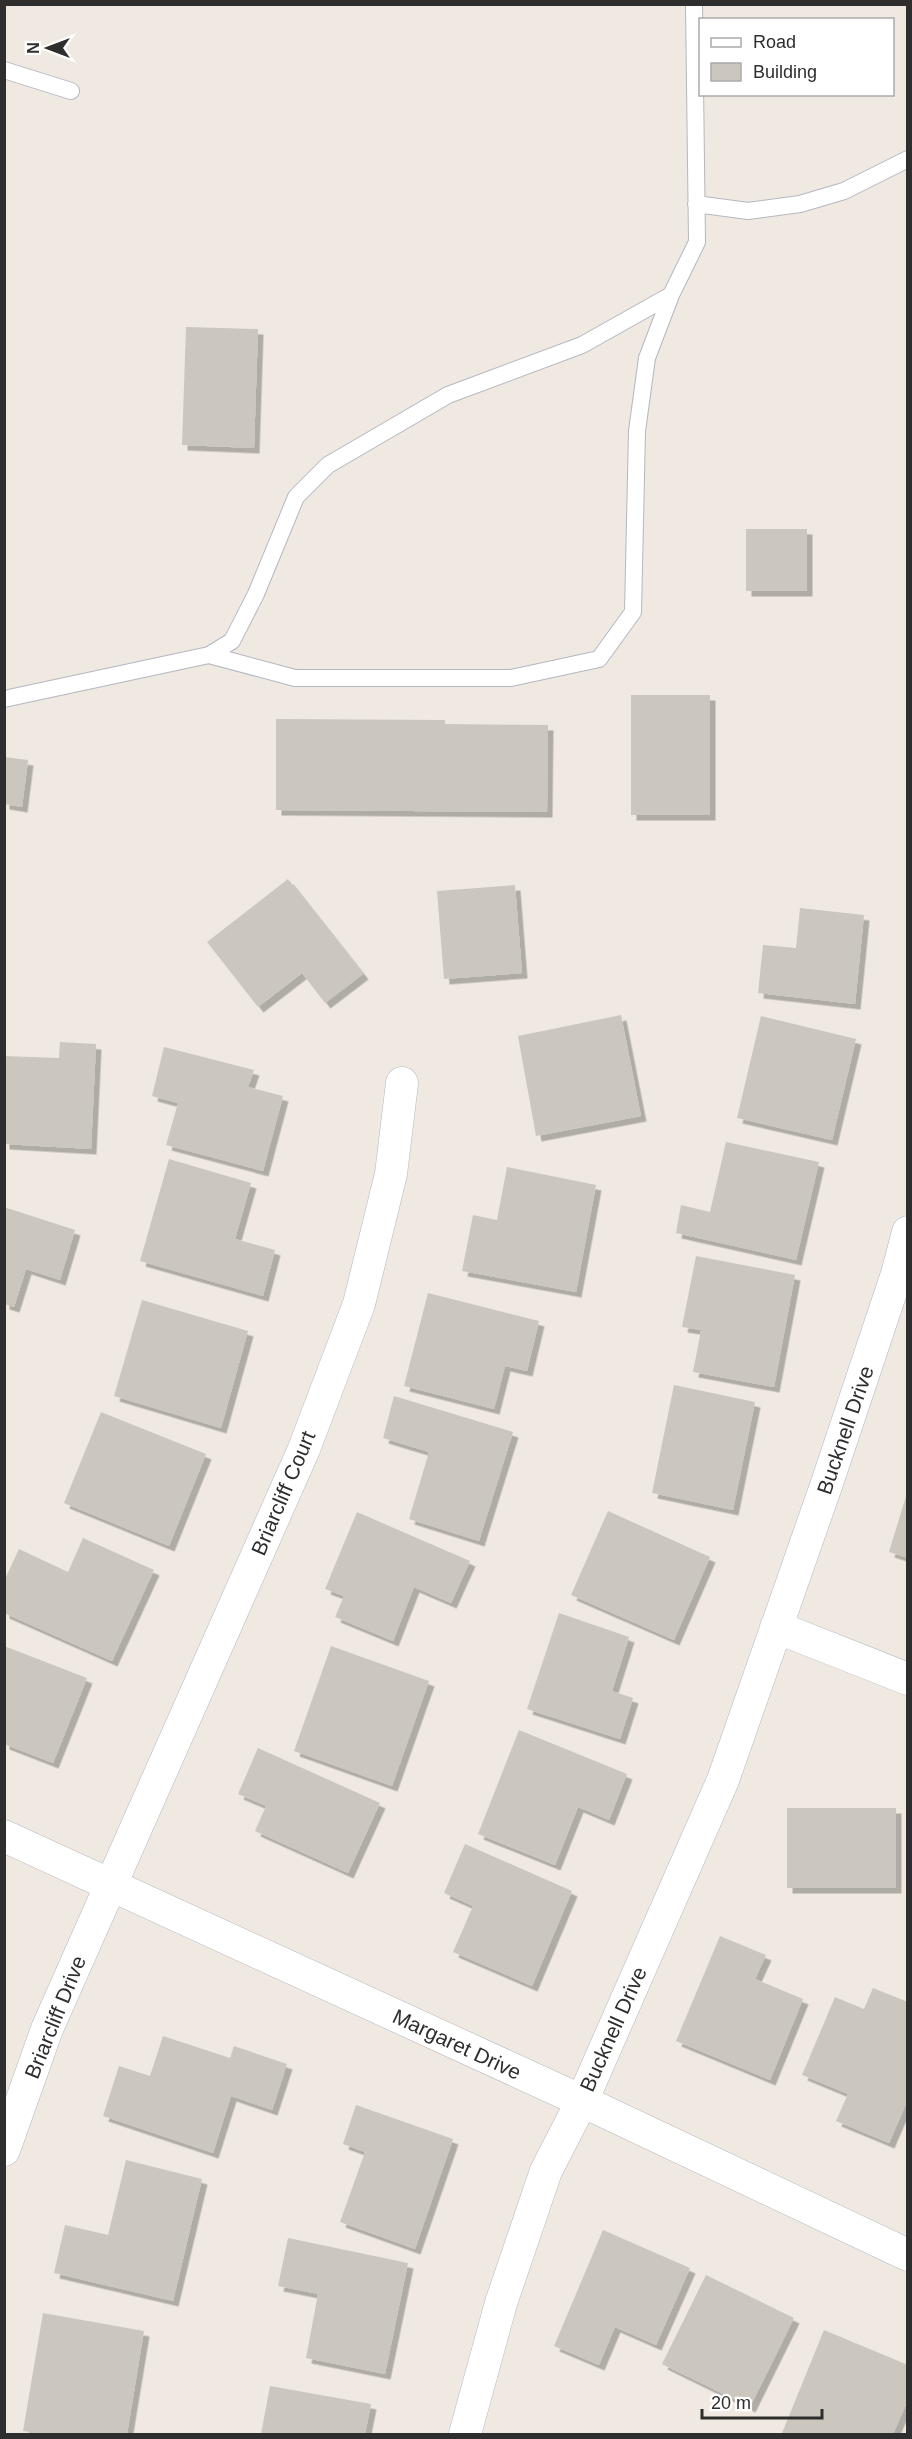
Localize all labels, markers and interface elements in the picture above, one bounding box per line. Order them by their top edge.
north arrow [18,18,78,78]
legend [699,18,894,96]
text: Road [753,32,796,52]
text: N [25,42,42,54]
text: Building [753,62,817,82]
street label: Bucknell Drive [812,1363,878,1497]
street label: Briarcliff Court [246,1427,320,1559]
street label: Briarcliff Drive [20,1952,90,2082]
street label: Bucknell Drive [575,1963,651,2095]
street label: Margaret Drive [389,2004,525,2084]
scale bar [702,2382,822,2420]
text: 20 m [711,2393,751,2413]

